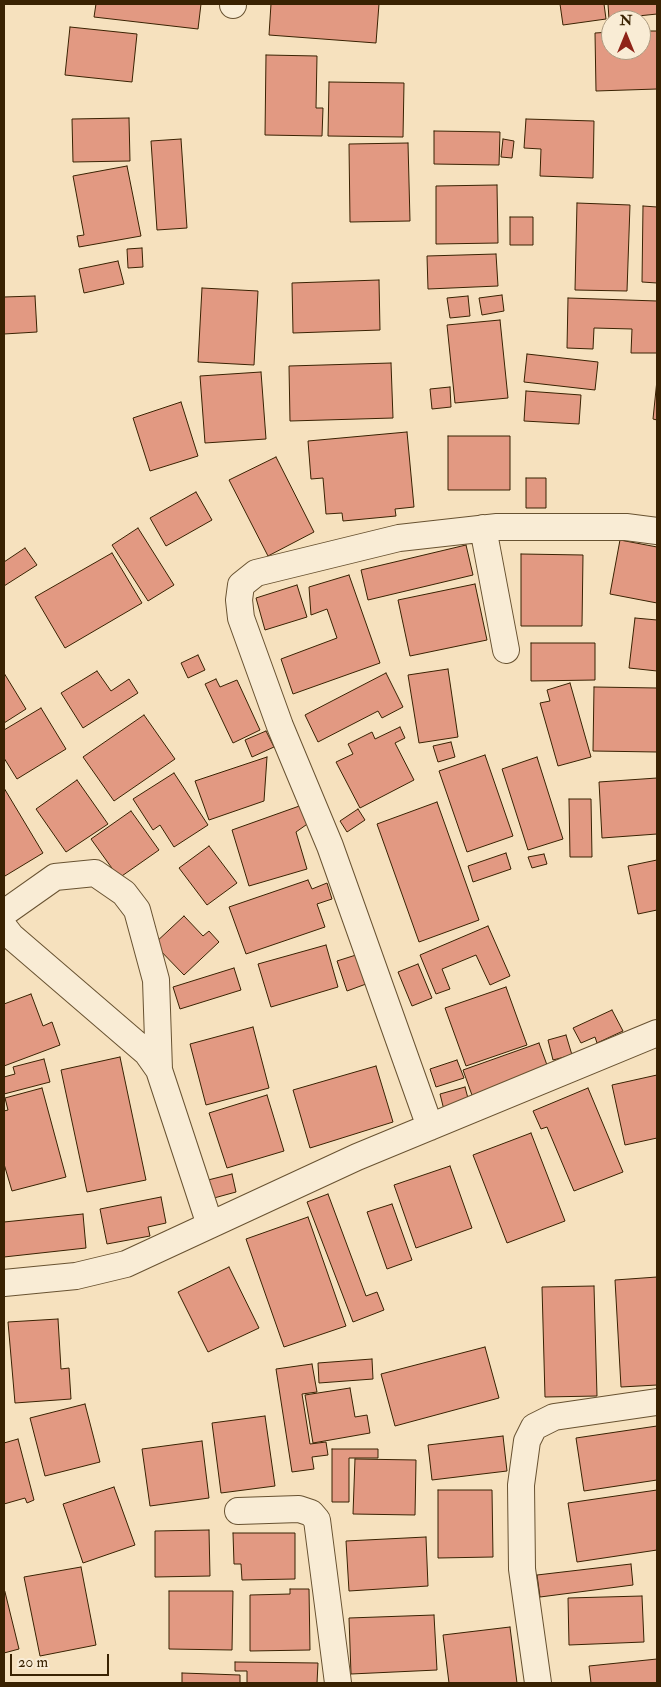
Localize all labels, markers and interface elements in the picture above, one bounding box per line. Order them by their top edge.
north arrow [601,10,651,60]
text: N [620,12,632,29]
scale bar [12,1644,111,1676]
text: 20 m [18,1653,48,1672]

